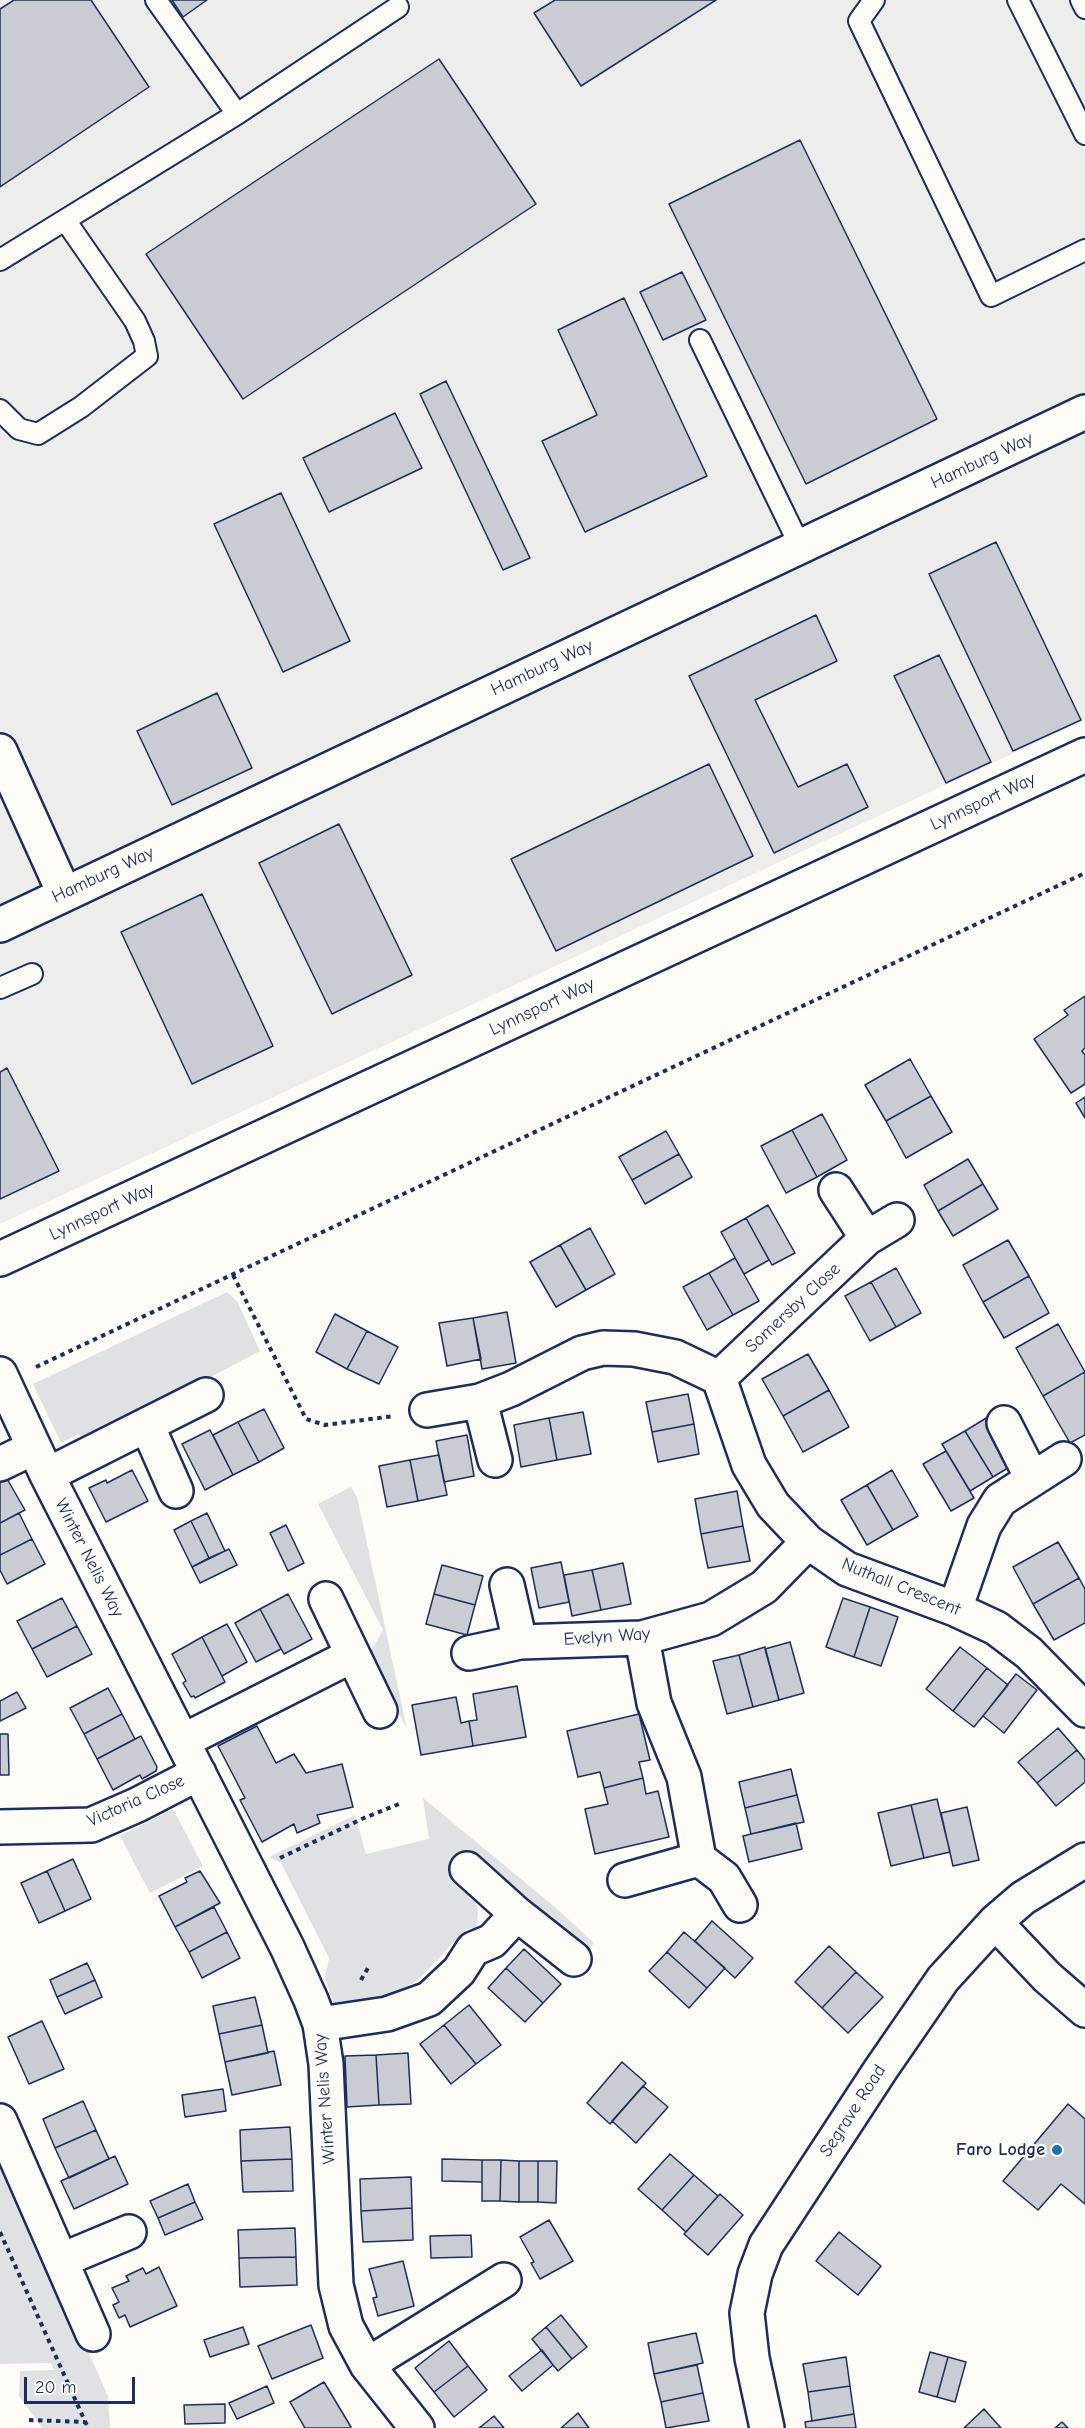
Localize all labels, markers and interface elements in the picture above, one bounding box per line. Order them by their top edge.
street label: Hamburg Way [928,428,1036,494]
street label: Hamburg Way [488,635,596,701]
street label: Lynnsport Way [927,768,1039,836]
street label: Hamburg Way [49,842,157,908]
street label: Lynnsport Way [486,973,598,1041]
street label: Lynnsport Way [46,1178,158,1246]
street label: Somersby Close [741,1258,845,1358]
street label: Winter Nelis Way [50,1495,128,1621]
street label: Nuthall Crescent [838,1553,964,1621]
street label: Evelyn Way [563,1623,651,1651]
street label: Victoria Close [84,1770,188,1832]
street label: Winter Nelis Way [310,2033,340,2165]
street label: Segrave Road [815,2061,891,2161]
place label: Faro Lodge [956,2139,1045,2161]
marker: Faro Lodge [1050,2143,1064,2157]
scale bar [27,2365,138,2403]
text: 20 m [35,2377,76,2398]

